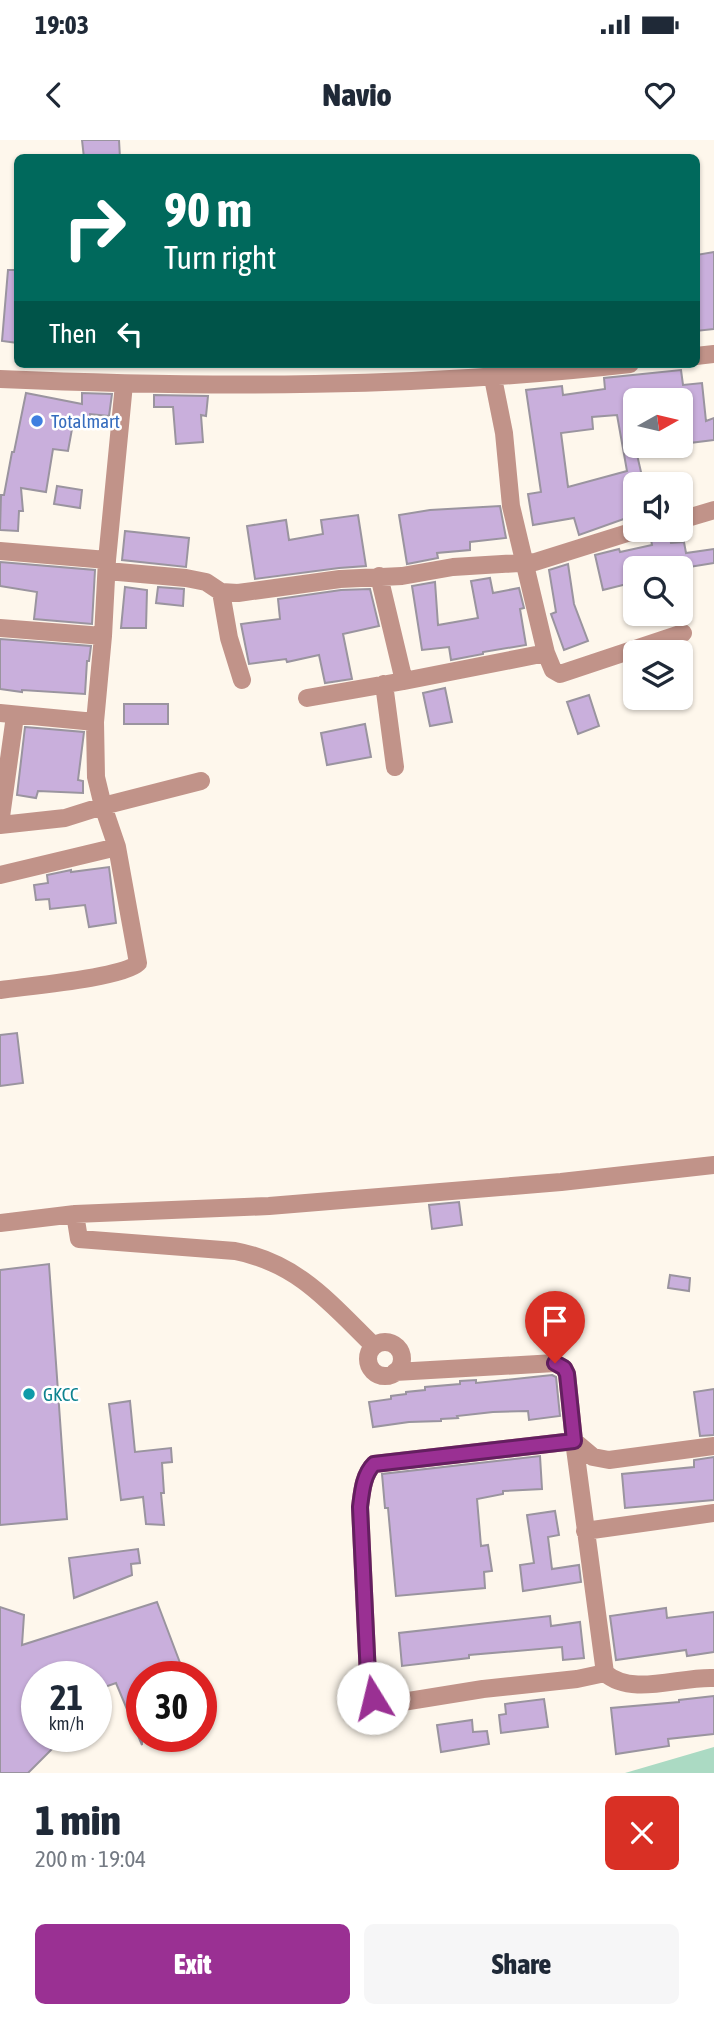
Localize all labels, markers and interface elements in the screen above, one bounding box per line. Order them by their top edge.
text: 19:03 [35,10,89,40]
icon: back [35,76,73,114]
text: Navio [322,76,392,113]
icon: heart [641,76,679,114]
text: 90 m [164,181,252,237]
icon: right [49,182,140,273]
text: Turn right [164,239,277,276]
icon: left [111,315,149,353]
text: Then [49,319,97,349]
north arrow [623,388,693,458]
map controls [623,388,693,710]
place label: Totalmart [51,410,120,432]
marker: Totalmart [29,413,45,429]
button: sound [623,472,693,542]
button: search [623,556,693,626]
button: layers [623,640,693,710]
pin [525,1291,585,1363]
icon: arrive [536,1302,574,1340]
place label: GKCC [43,1383,79,1405]
marker: GKCC [21,1386,37,1402]
speed limit sign: 30 [126,1661,217,1752]
position arrow [336,1661,410,1735]
text: 21 [50,1677,83,1717]
text: km/h [49,1713,84,1734]
text: 1 min [35,1796,121,1844]
button: close [605,1796,679,1870]
text: 200 m · 19:04 [35,1846,146,1872]
button: Exit [35,1924,350,2004]
button: Share [364,1924,679,2004]

